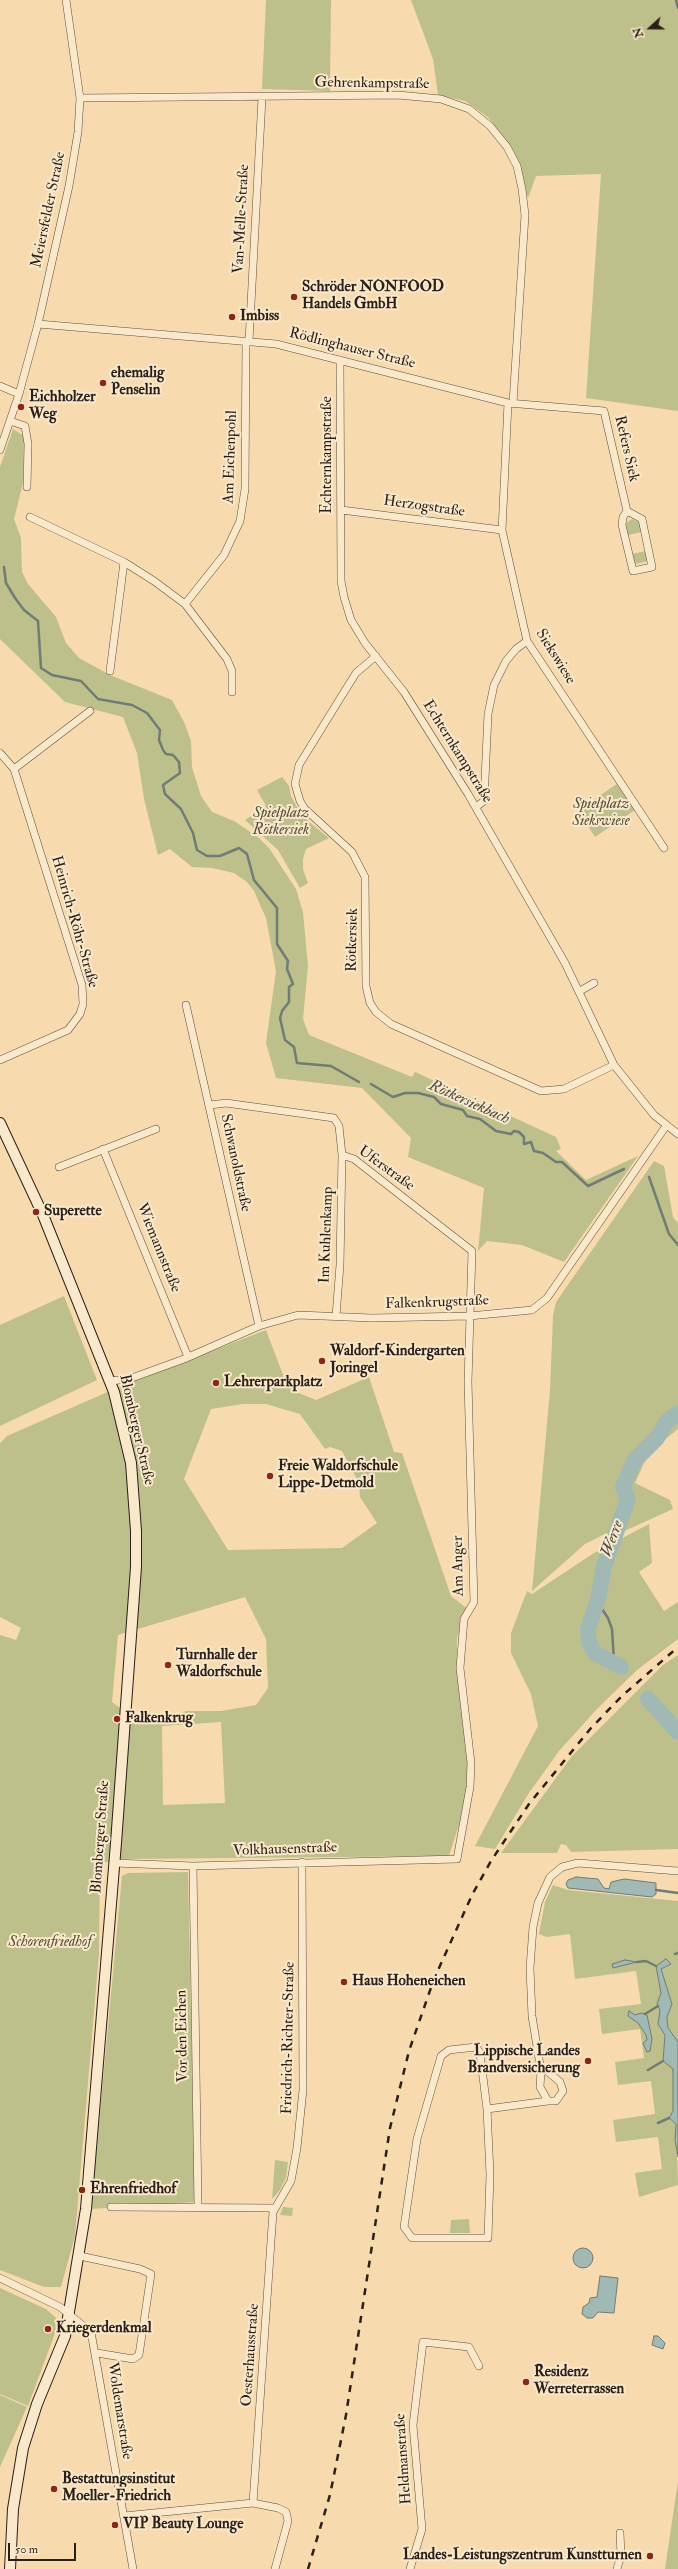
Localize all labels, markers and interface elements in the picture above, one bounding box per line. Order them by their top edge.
north arrow [630,8,670,48]
text: N [630,26,646,39]
street label: Gehrenkampstraße [314,74,430,94]
street label: Meiersfelder Straße [28,150,70,270]
street label: Van-Melle-Straße [230,164,254,274]
place label: Schröder NONFOOD Handels GmbH [302,279,444,314]
marker: Schröder NONFOOD Handels GmbH [289,292,299,302]
place label: Imbiss [240,308,279,326]
marker: Imbiss [227,312,237,322]
street label: Rödlinghauser Straße [287,325,417,373]
place label: ehemalig Penselin [111,365,164,400]
marker: ehemalig Penselin [98,378,108,388]
place label: Eichholzer Weg [29,389,96,424]
street label: Echternkampstraße [319,396,337,514]
marker: Eichholzer Weg [16,402,26,412]
street label: Am Eichenpohl [220,410,242,504]
street label: Refers Siek [610,414,642,484]
street label: Herzogstraße [382,492,466,522]
street label: Siekswiese [531,626,579,688]
street label: Echternkampstraße [418,697,496,807]
park label: Spielplatz Siekswiese [572,796,630,831]
park label: Spielplatz Rötkersiek [253,805,309,840]
street label: Heinrich-Röhr-Straße [47,854,101,990]
street label: Rötkersiek [343,908,363,972]
water label: Rötkersiekbach [426,1077,512,1129]
street label: Schwanoldstraße [216,1112,254,1214]
street label: Uferstraße [354,1143,418,1195]
street label: Im Kuhlenkamp [316,1186,338,1284]
street label: Wiemannstraße [132,1201,184,1295]
place label: Superette [44,1203,102,1221]
marker: Superette [31,1207,41,1217]
street label: Falkenkrugstraße [385,1292,489,1314]
place label: Waldorf-Kindergarten Joringel [330,1343,465,1378]
marker: Waldorf-Kindergarten Joringel [317,1356,327,1366]
street label: Blomberger Straße [114,1373,158,1487]
place label: Lehrerparkplatz [224,1374,322,1392]
marker: Lehrerparkplatz [211,1378,221,1388]
place label: Freie Waldorfschule Lippe-Detmold [278,1458,398,1493]
marker: Freie Waldorfschule Lippe-Detmold [265,1471,275,1481]
water label: Werre [598,1518,628,1560]
street label: Am Anger [449,1535,469,1597]
place label: Turnhalle der Waldorfschule [176,1647,262,1682]
marker: Turnhalle der Waldorfschule [163,1660,173,1670]
place label: Falkenkrug [125,1710,193,1728]
marker: Falkenkrug [112,1714,122,1724]
street label: Blomberger Straße [88,1780,114,1894]
street label: Volkhausenstraße [232,1839,338,1861]
park label: Schorenfriedhof [9,1934,91,1952]
street label: Friedrich-Richter-Straße [279,1961,299,2115]
place label: Haus Hoheneichen [352,1973,466,1991]
marker: Haus Hoheneichen [339,1977,349,1987]
street label: Vor den Eichen [173,1990,193,2082]
place label: Lippische Landes Brandversicherung [468,2043,580,2078]
marker: Lippische Landes Brandversicherung [583,2056,593,2066]
place label: Ehrenfriedhof [90,2181,176,2199]
marker: Ehrenfriedhof [77,2185,87,2195]
street label: Oesterhausstraße [238,2303,264,2407]
place label: Kriegerdenkmal [56,2320,152,2338]
marker: Kriegerdenkmal [43,2324,53,2334]
street label: Woldemarstraße [102,2361,136,2461]
place label: Residenz Werreterrassen [534,2364,624,2399]
marker: Residenz Werreterrassen [521,2377,531,2387]
street label: Heldmanstraße [392,2413,416,2505]
place label: Bestattungsinstitut Moeller-Friedrich [62,2471,175,2506]
marker: Bestattungsinstitut Moeller-Friedrich [49,2484,59,2494]
place label: VIP Beauty Lounge [123,2516,243,2534]
marker: VIP Beauty Lounge [110,2520,120,2530]
scale bar [10,2535,78,2561]
text: 50 m [15,2542,38,2557]
place label: Landes-Leistungszentrum Kunstturnen [403,2547,642,2565]
marker: Landes-Leistungszentrum Kunstturnen [645,2551,655,2561]

